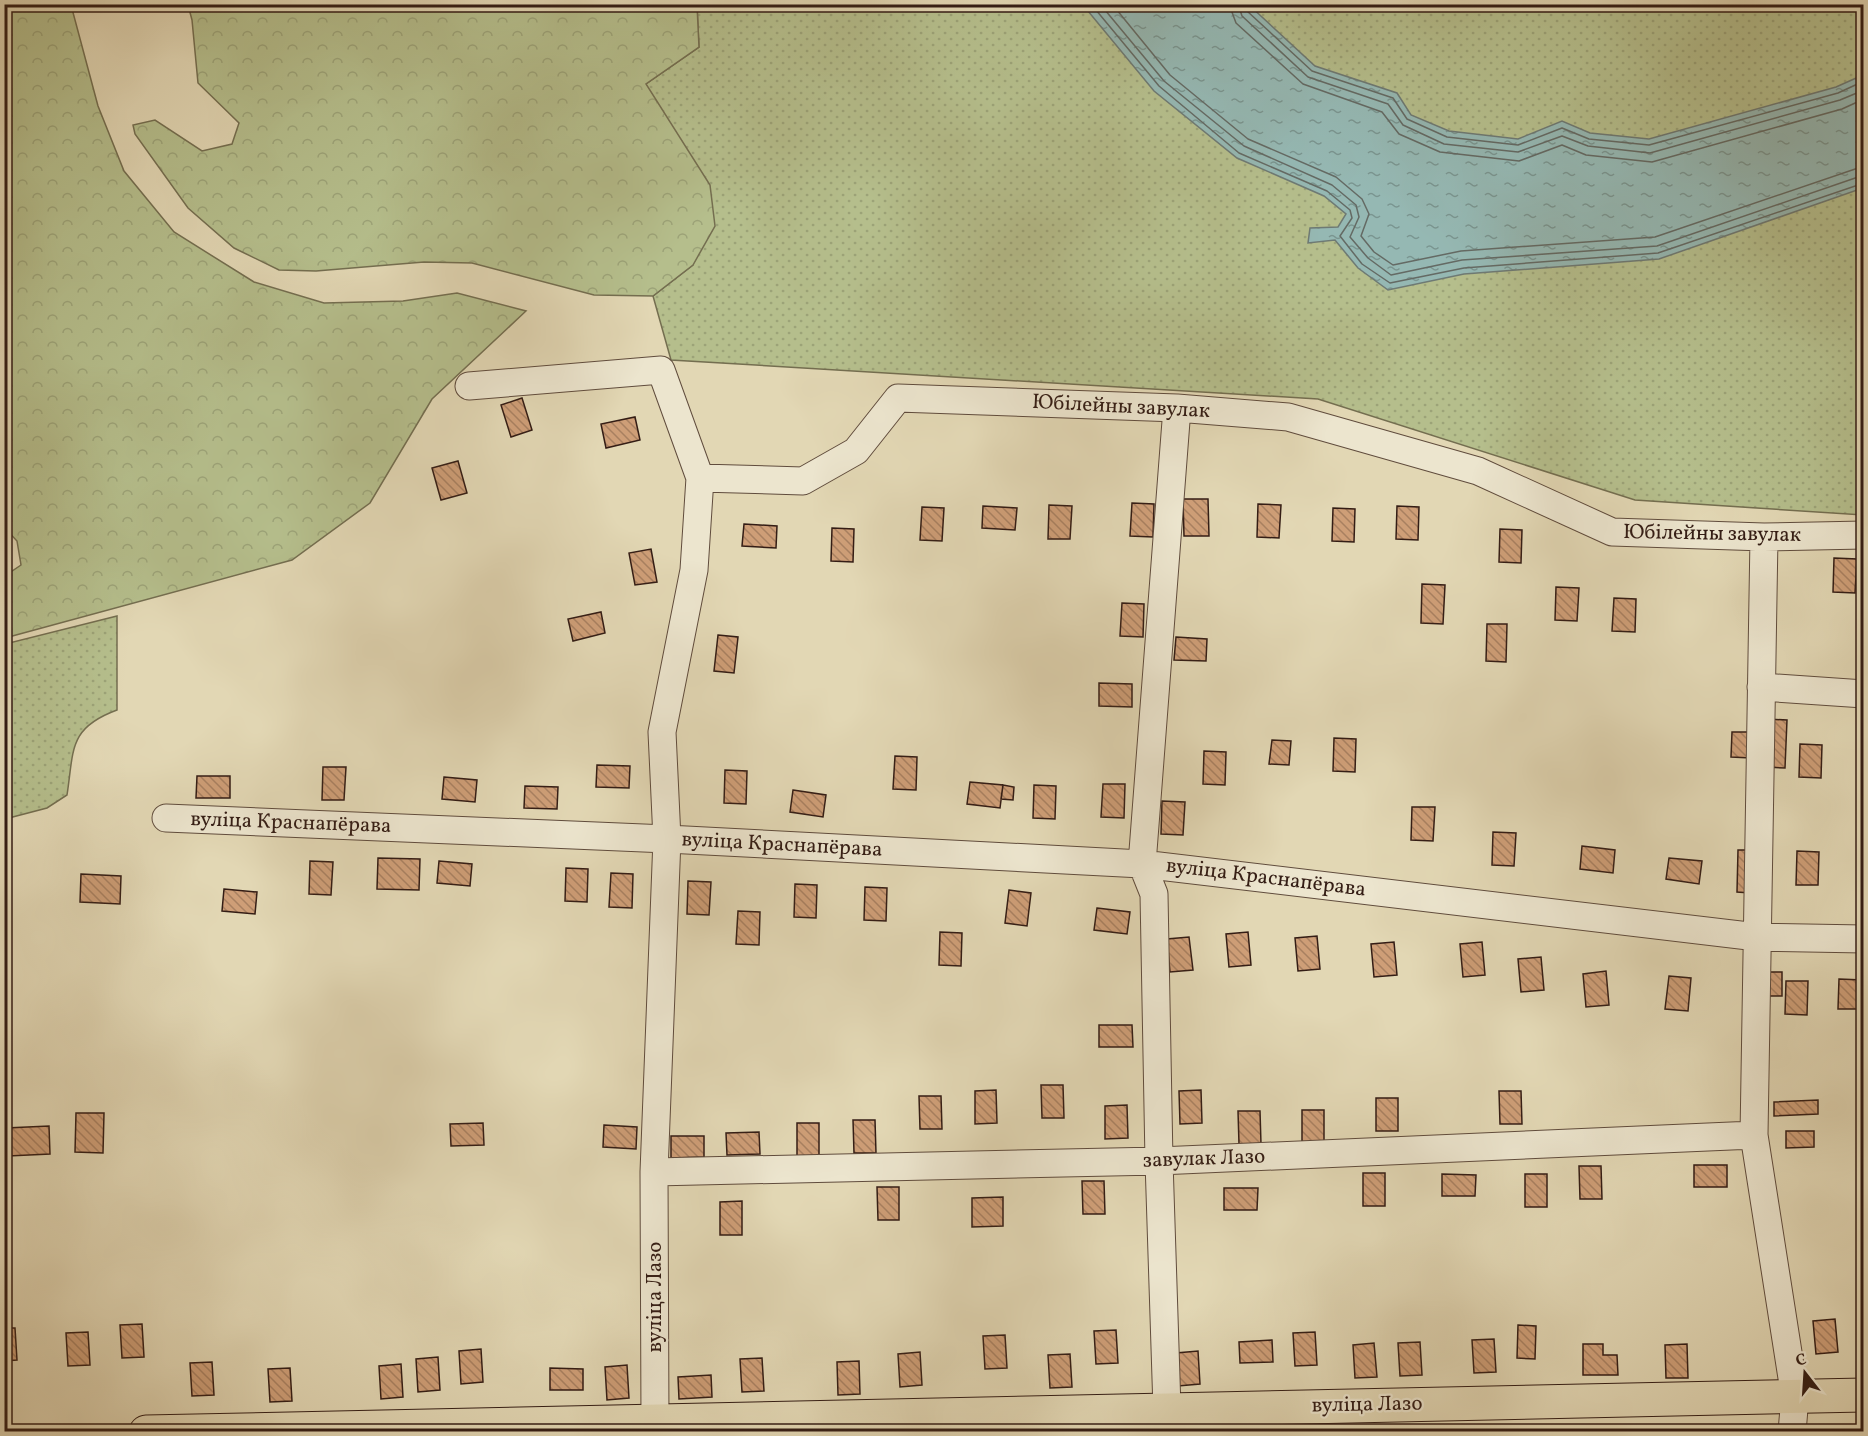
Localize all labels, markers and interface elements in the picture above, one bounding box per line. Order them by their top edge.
street label: Юбілейны завулак [1031,388,1211,426]
street label: Юбілейны завулак [1623,518,1801,550]
street label: вуліца Краснапёрава [190,805,392,841]
street label: вуліца Краснапёрава [681,825,883,865]
street label: вуліца Краснапёрава [1164,851,1368,905]
street label: завулак Лазо [1142,1142,1266,1176]
street label: вуліца Лазо [641,1242,670,1352]
north arrow [1775,1343,1835,1403]
text: С [1793,1349,1809,1373]
street label: вуліца Лазо [1311,1390,1423,1420]

